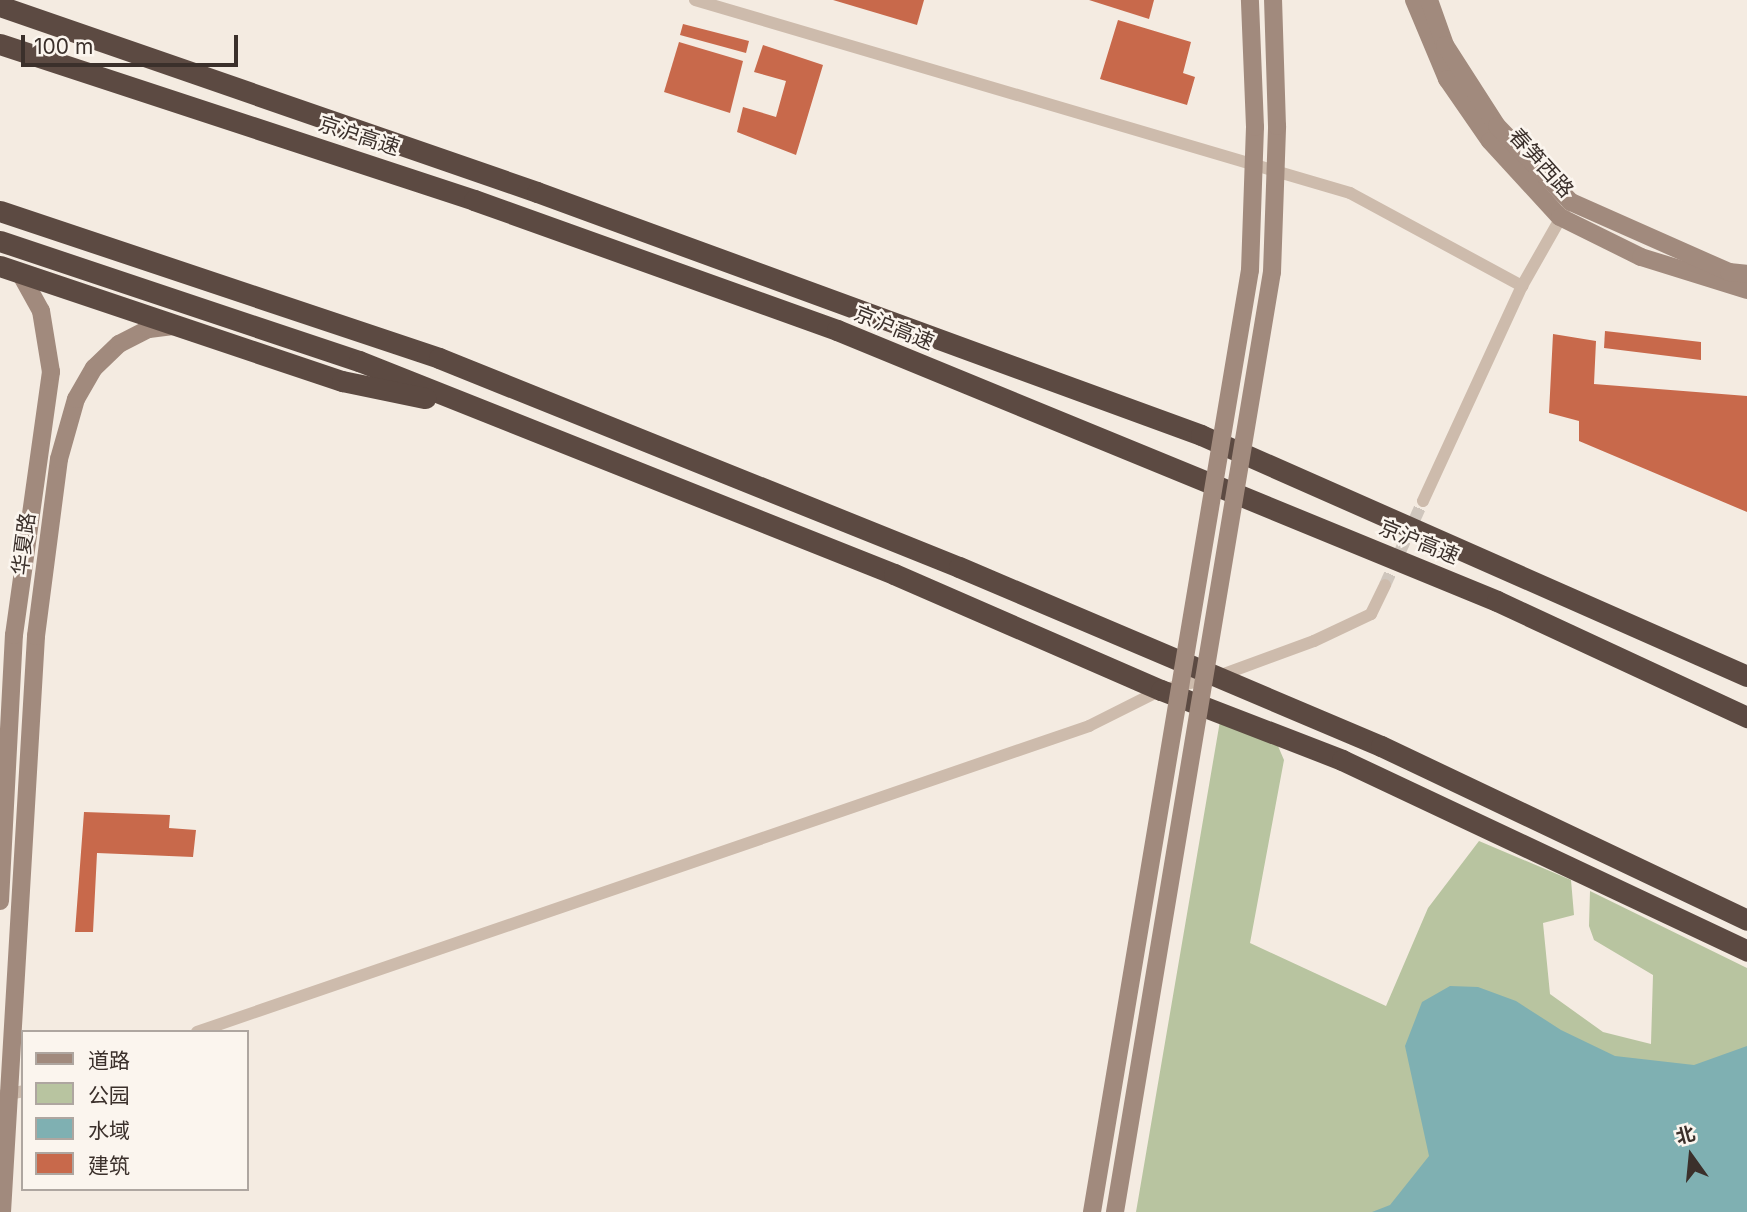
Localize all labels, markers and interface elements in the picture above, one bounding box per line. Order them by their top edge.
scale bar [24,21,242,65]
text: 100 m [34,34,93,59]
street label: 京沪高速 [315,111,403,161]
street label: 春笋西路 [1504,123,1578,203]
street label: 京沪高速 [850,301,938,355]
street label: 华夏路 [8,511,40,577]
street label: 京沪高速 [1375,515,1463,569]
legend [21,1030,248,1191]
text: 道路 [88,1048,130,1073]
text: 公园 [88,1083,130,1108]
text: 水域 [88,1118,130,1143]
north arrow [1656,1121,1726,1191]
text: 北 [1673,1122,1698,1149]
text: 建筑 [88,1153,130,1178]

